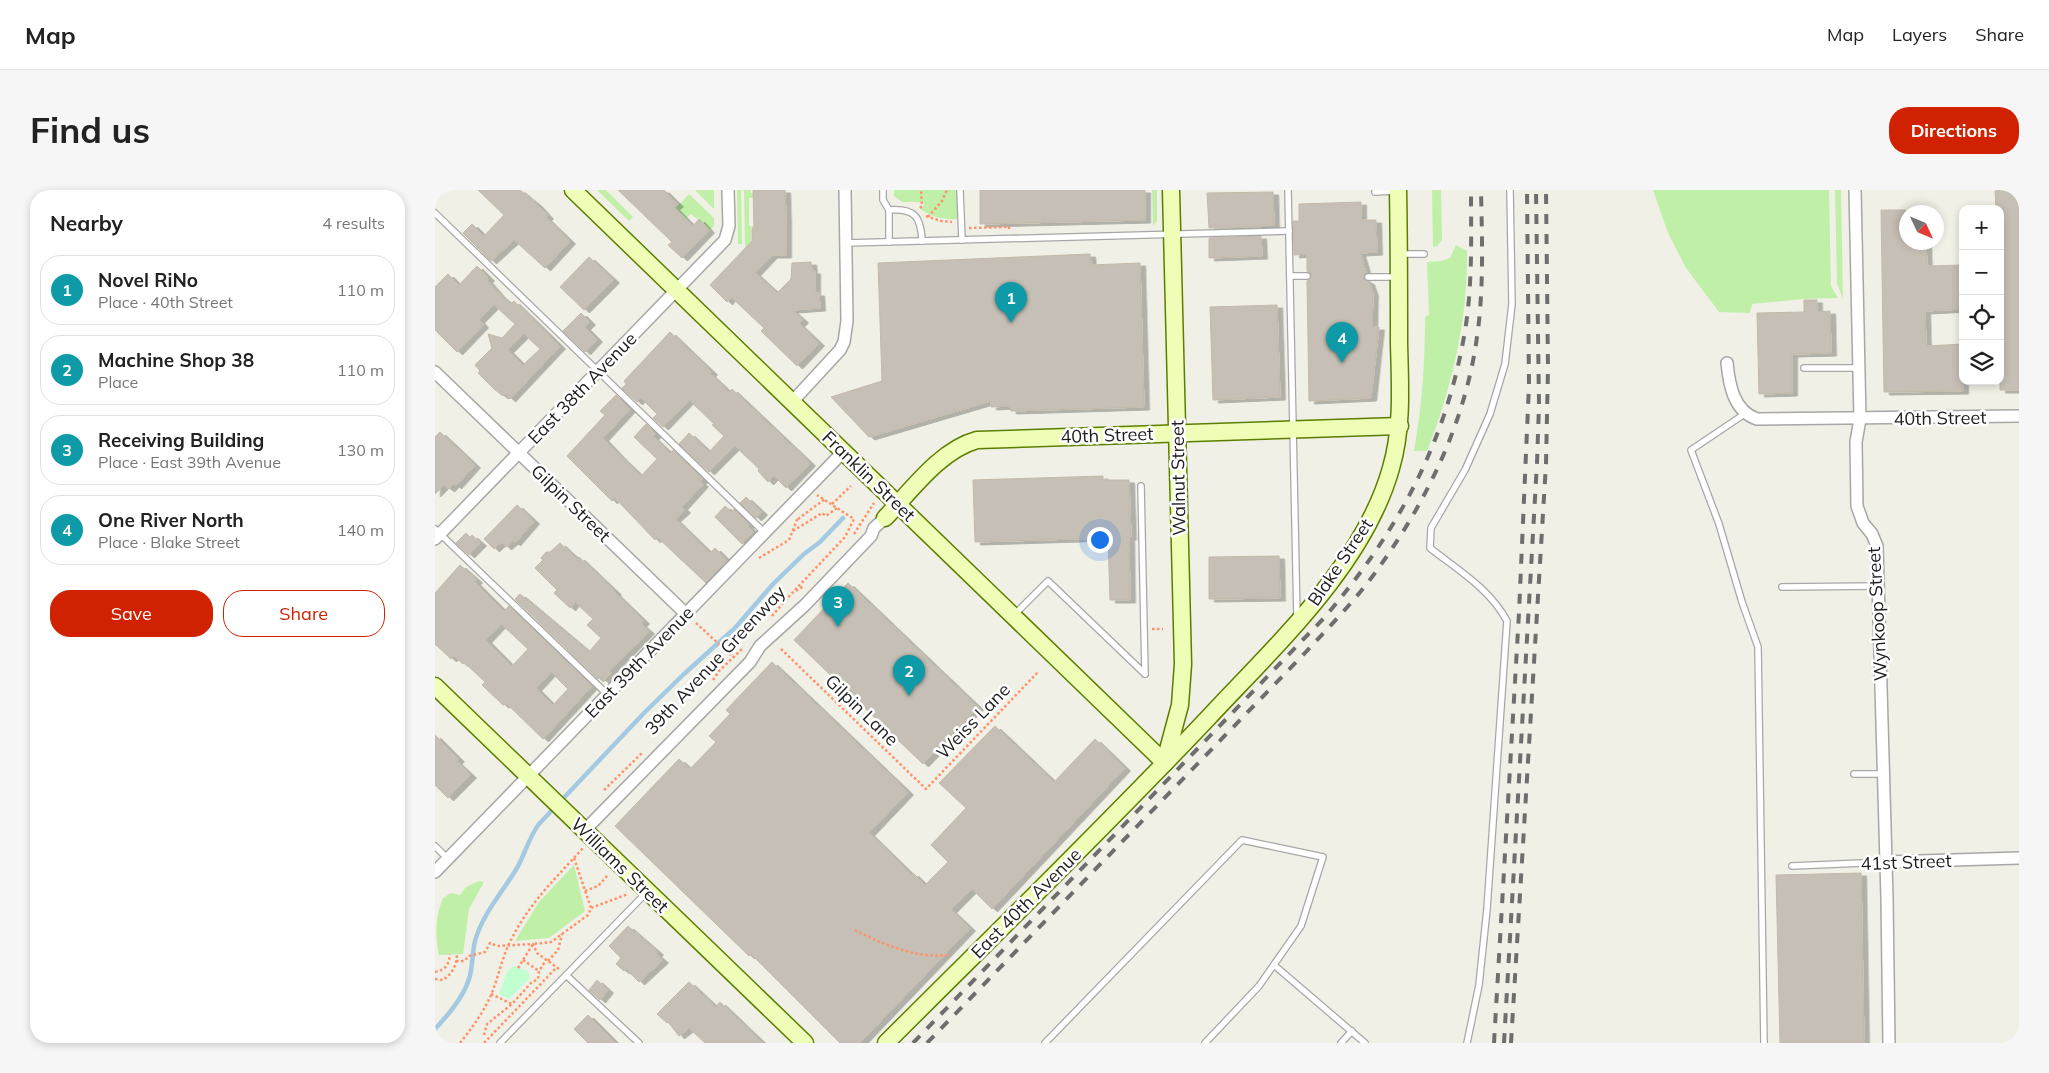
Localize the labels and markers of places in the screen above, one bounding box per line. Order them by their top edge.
pin: 1 [995,282,1027,323]
pin: 4 [1326,322,1358,363]
pin: 3 [822,586,854,627]
pin: 2 [893,655,925,696]

